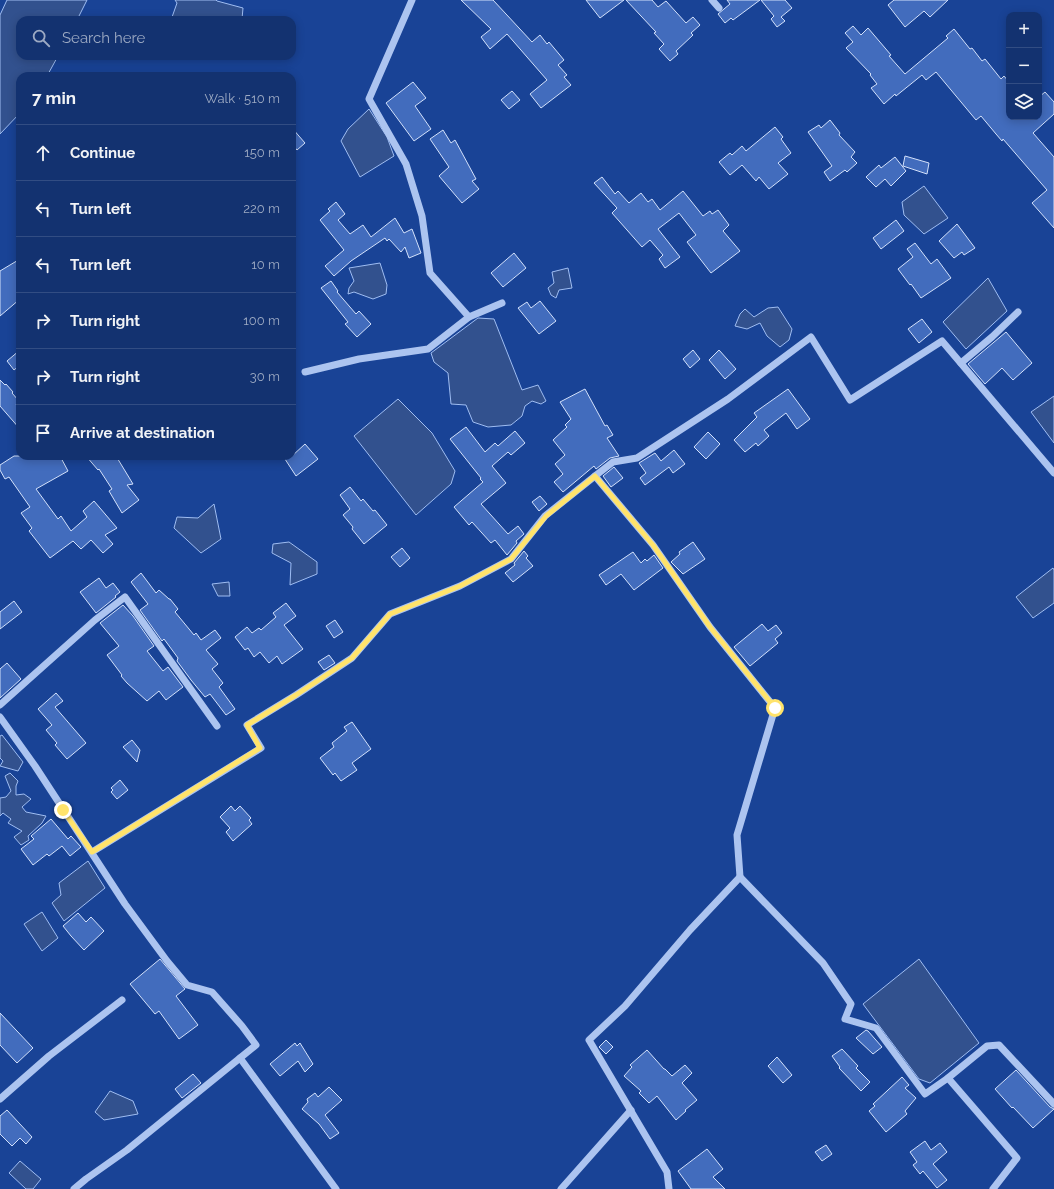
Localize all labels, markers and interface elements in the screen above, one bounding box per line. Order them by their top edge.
map controls [1006,12,1042,120]
button: + [1006,12,1042,48]
search box [16,16,296,60]
icon: search [30,27,52,49]
text: Search here [62,29,145,47]
button: − [1006,48,1042,84]
button: layers [1006,84,1042,120]
text: 7 min [32,88,76,108]
text: Walk · 510 m [205,91,280,106]
icon: ahead [32,142,54,164]
text: Continue [70,144,135,162]
text: 150 m [244,145,280,160]
icon: left [32,198,54,220]
text: Turn left [70,200,131,218]
text: 220 m [243,201,280,216]
icon: left [32,254,54,276]
text: Turn left [70,256,131,274]
text: 10 m [251,257,280,272]
icon: right [32,310,54,332]
text: Turn right [70,312,140,330]
text: 100 m [243,313,280,328]
icon: right [32,366,54,388]
text: Turn right [70,368,140,386]
text: 30 m [250,369,280,384]
icon: arrive [32,422,54,444]
text: Arrive at destination [70,424,215,442]
route start [766,699,784,717]
route end [54,801,72,819]

